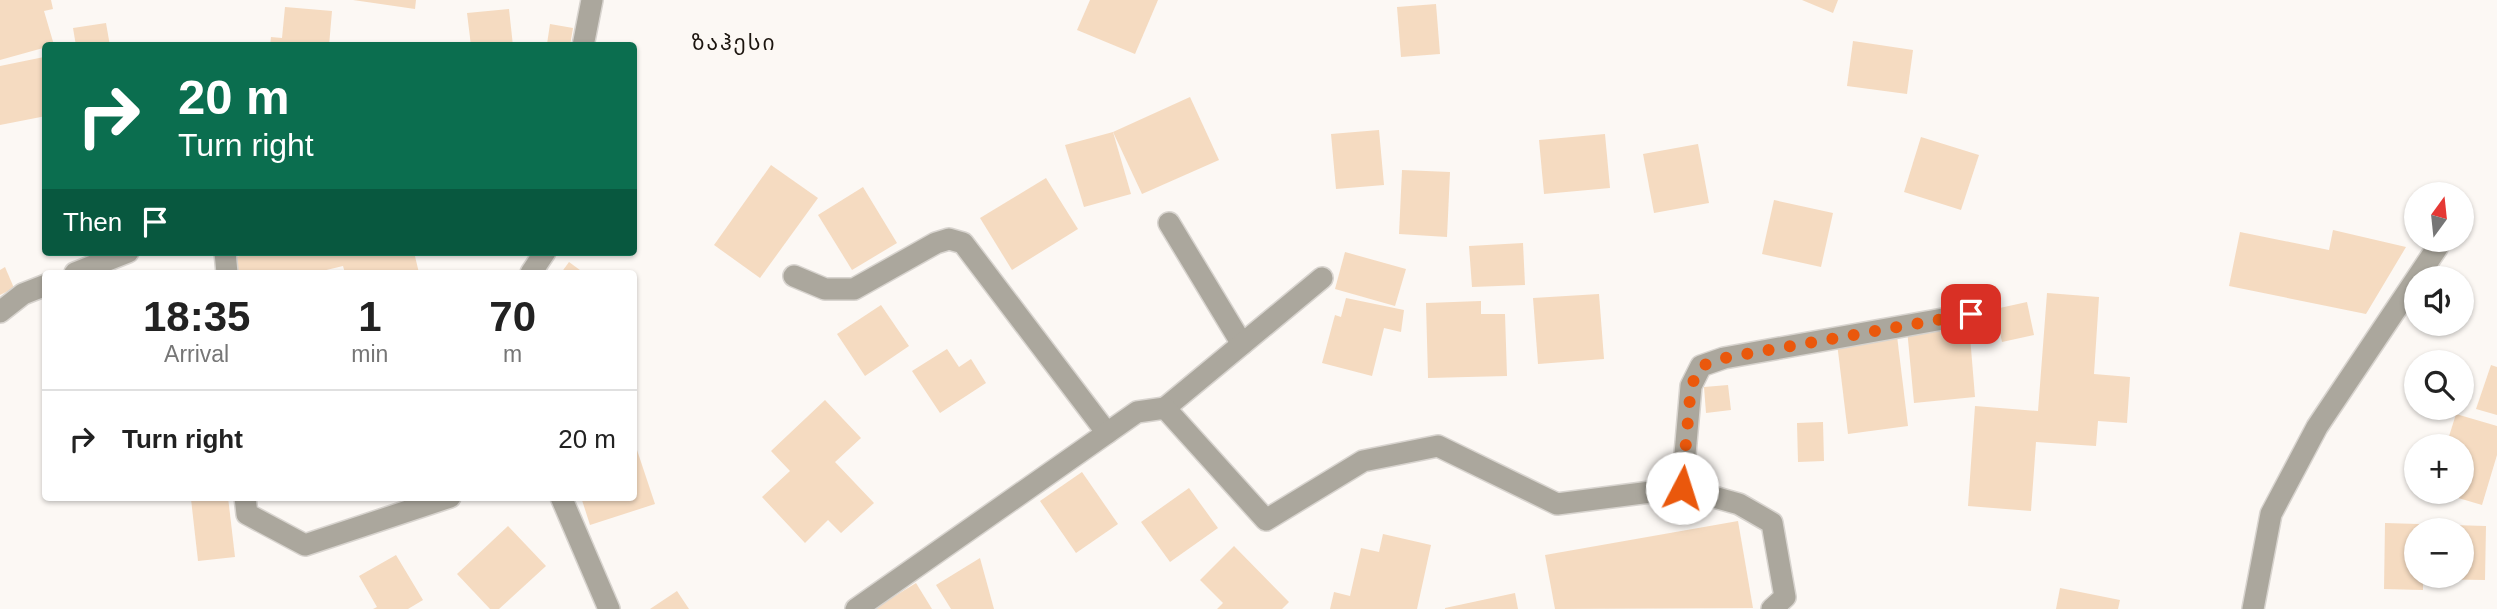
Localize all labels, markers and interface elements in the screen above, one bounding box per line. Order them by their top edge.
district label: ზაჰესი [692,31,776,55]
icon: right [63,70,154,161]
text: 20 m [178,70,290,124]
text: Turn right [178,127,314,163]
north arrow [2404,182,2474,252]
map controls [2404,182,2474,588]
icon: arrive [136,203,174,241]
text: Then [63,207,122,237]
button: sound [2404,266,2474,336]
pin [1941,284,2001,344]
text: 18:35 [143,293,250,340]
text: 1 [358,293,382,340]
text: 70 [489,293,536,340]
icon: arrive [1952,295,1990,333]
text: Arrival [164,341,229,367]
text: min [351,341,388,367]
text: m [503,341,522,367]
button: search [2404,350,2474,420]
icon: right [63,420,101,458]
text: Turn right [122,424,243,454]
text: 20 m [558,424,616,454]
button: + [2404,434,2474,504]
position arrow [1645,451,1719,525]
button: − [2404,518,2474,588]

